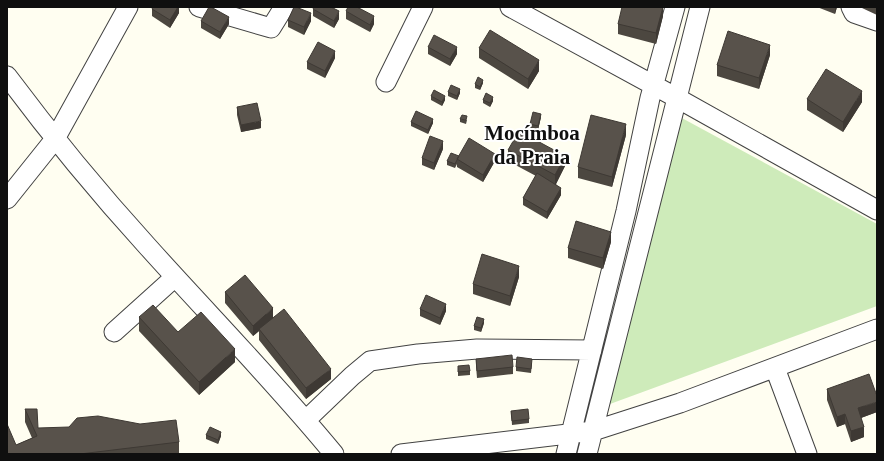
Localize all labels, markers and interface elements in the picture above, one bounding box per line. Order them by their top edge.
district label: Mocímboa da Praia [484,121,580,169]

